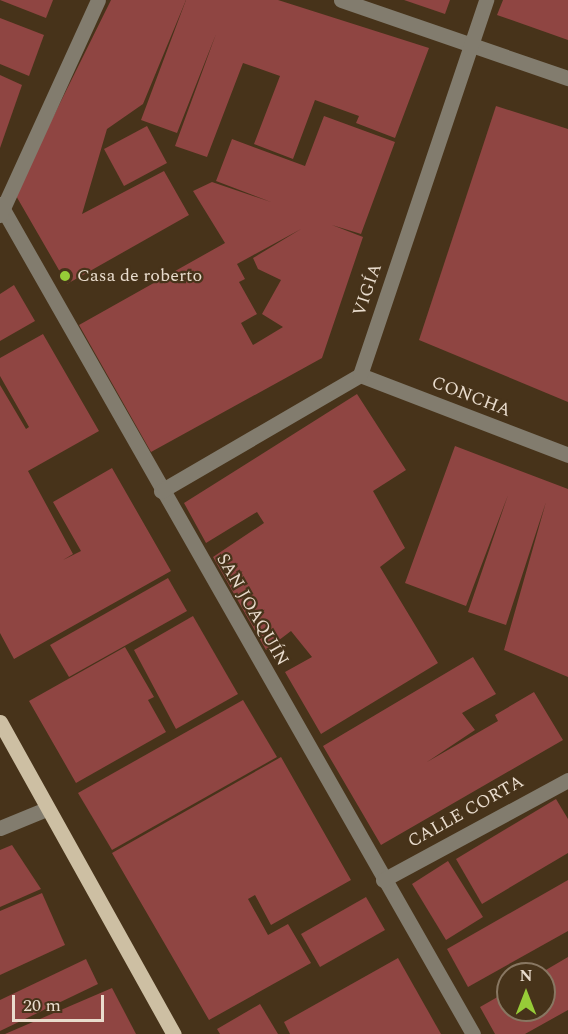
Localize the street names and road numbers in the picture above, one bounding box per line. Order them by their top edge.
street label: VIGÍA [349,261,387,319]
street label: CONCHA [428,372,514,422]
street label: SAN JOAQUÍN [211,550,293,670]
street label: CALLE CORTA [404,771,528,853]

